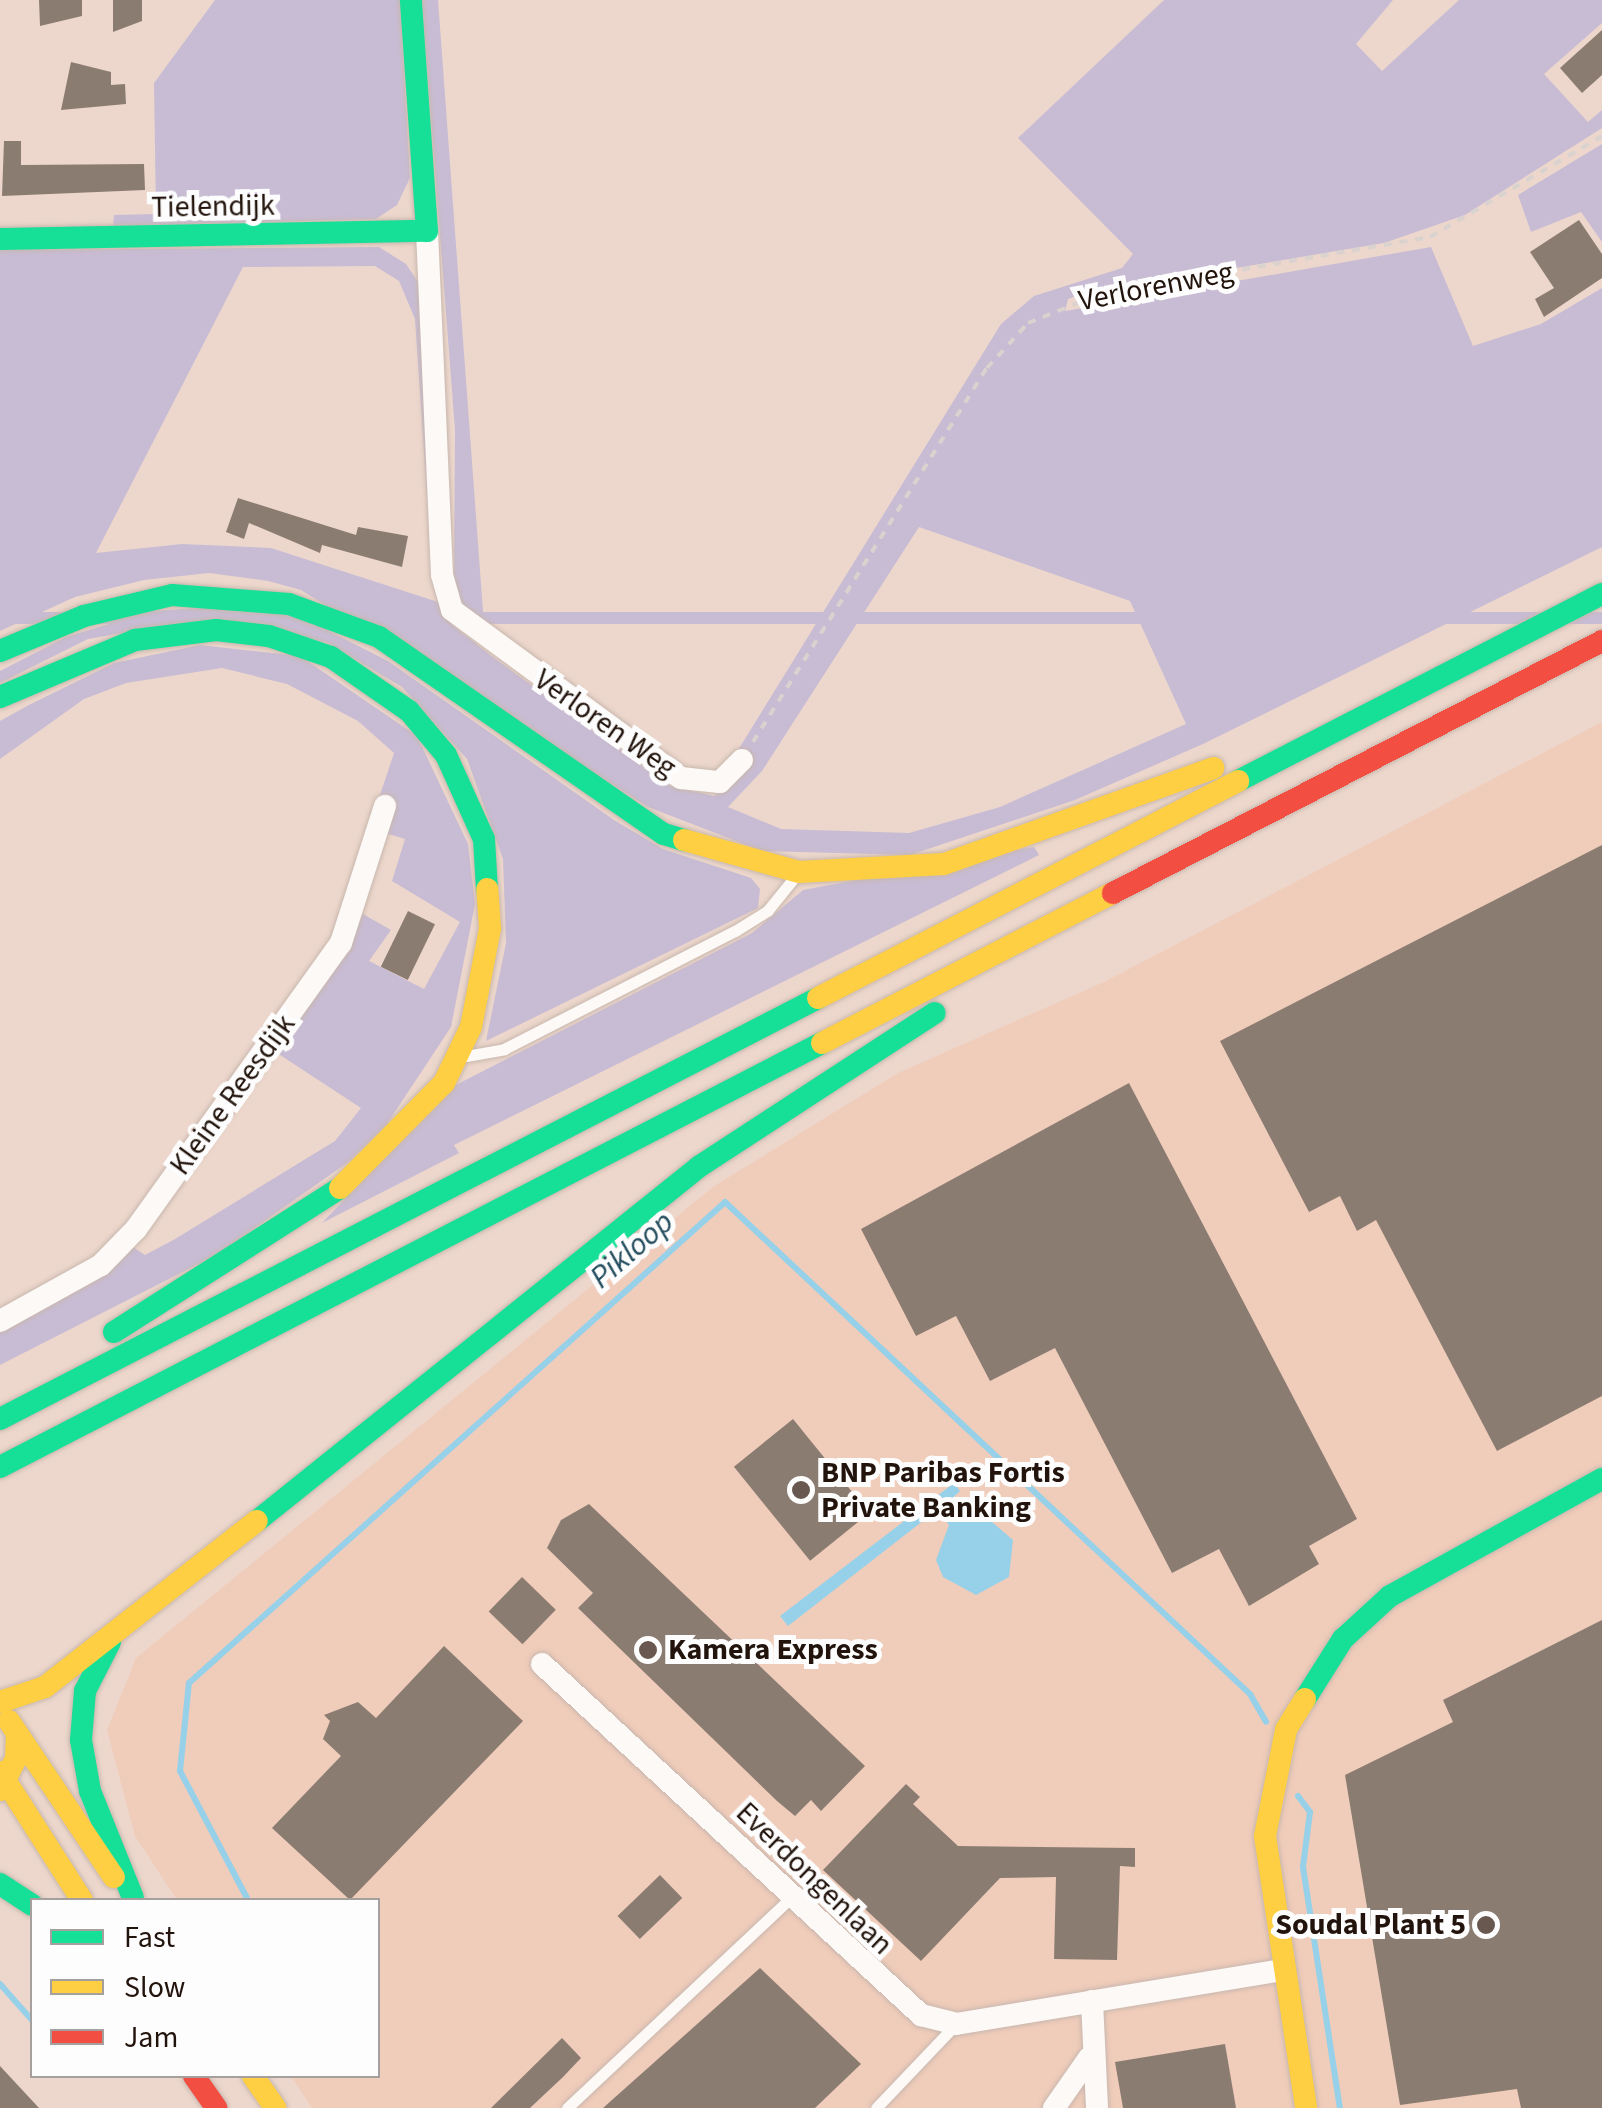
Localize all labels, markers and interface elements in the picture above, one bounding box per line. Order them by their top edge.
street label: Tielendijk [151,188,275,226]
street label: Verlorenweg [1076,254,1236,320]
street label: Verloren Weg [527,662,683,786]
street label: Kleine Reesdijk [163,1008,303,1182]
water label: Pikloop [582,1203,682,1297]
place label: BNP Paribas Fortis Private Banking [821,1455,1065,1526]
marker: BNP Paribas Fortis Private Banking [790,1479,812,1501]
place label: Kamera Express [668,1632,878,1668]
marker: Kamera Express [637,1639,659,1661]
street label: Everdongenlaan [728,1795,900,1963]
legend [30,1898,380,2078]
place label: Soudal Plant 5 [1275,1907,1466,1943]
marker: Soudal Plant 5 [1475,1914,1497,1936]
text: Fast [124,1916,175,1959]
text: Slow [124,1966,185,2009]
text: Jam [124,2016,178,2059]

